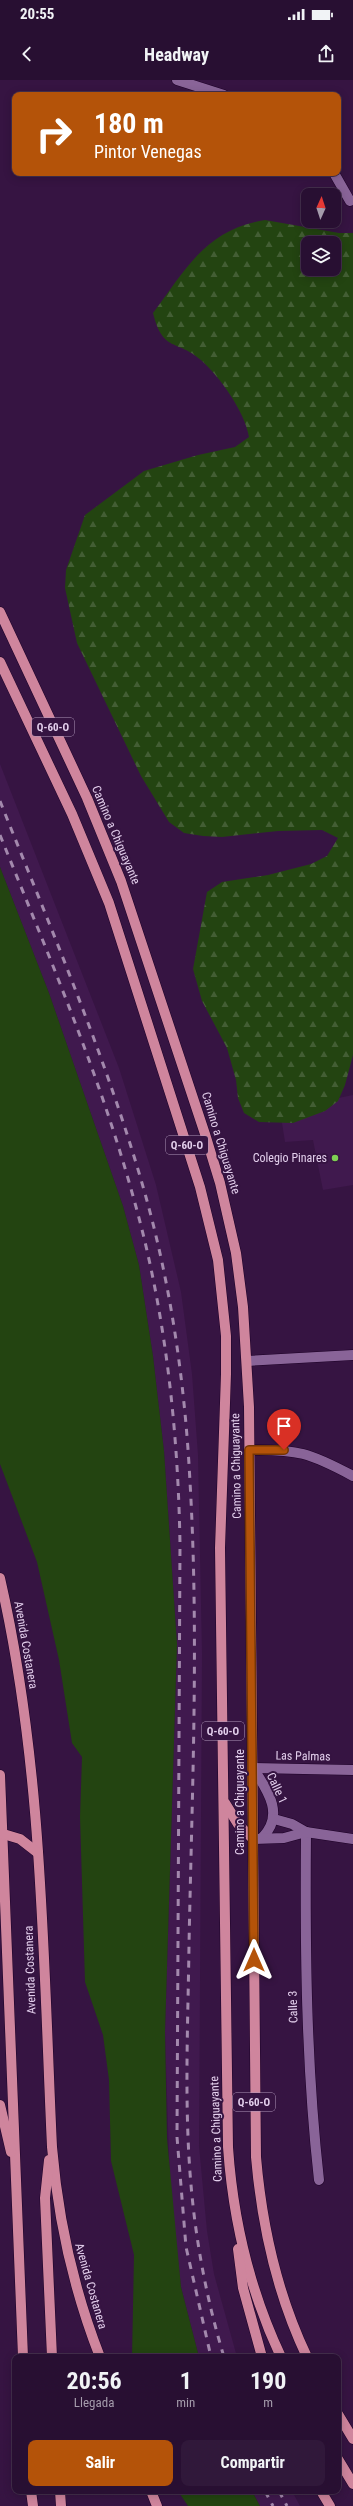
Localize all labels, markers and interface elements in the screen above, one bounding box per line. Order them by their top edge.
text: 20:55 [20,5,54,23]
icon: back [16,43,38,65]
icon: share [315,43,337,65]
text: Headway [144,44,209,65]
text: 180 m [94,107,164,140]
icon: right [28,108,80,160]
text: Pintor Venegas [94,141,202,162]
north arrow [301,188,341,228]
map controls [301,188,341,276]
button: layers [301,236,341,276]
road number: Q-60-O [32,718,74,736]
street label: Camino a Chiguayante [89,784,143,887]
street label: Camino a Chiguayante [199,1090,243,1196]
road number: Q-60-O [166,1136,208,1154]
place label: Colegio Pinares [253,1151,327,1165]
marker: Colegio Pinares [330,1153,340,1163]
pin [267,1409,301,1450]
street label: Camino a Chiguayante [228,1413,244,1519]
icon: arrive [273,1415,295,1437]
street label: Avenida Costanera [11,1600,41,1690]
road number: Q-60-O [202,1722,244,1740]
street label: Camino a Chiguayante [233,1749,247,1855]
street label: Las Palmas [275,1749,331,1763]
street label: Calle 1 [264,1770,290,1806]
street label: Avenida Costanera [21,1925,39,2014]
position arrow [233,1939,275,1981]
street label: Calle 3 [285,1991,301,2023]
street label: Camino a Chiguayante [207,2076,225,2182]
road number: Q-60-O [233,2093,275,2111]
street label: Avenida Costanera [72,2242,110,2331]
text: 20:56 [67,2367,122,2395]
text: 1 [180,2367,192,2395]
text: 190 [250,2367,286,2395]
text: Llegada [74,2395,114,2410]
text: min [176,2395,195,2410]
text: m [263,2395,273,2410]
button: Salir [28,2440,173,2486]
button: Compartir [181,2440,325,2486]

